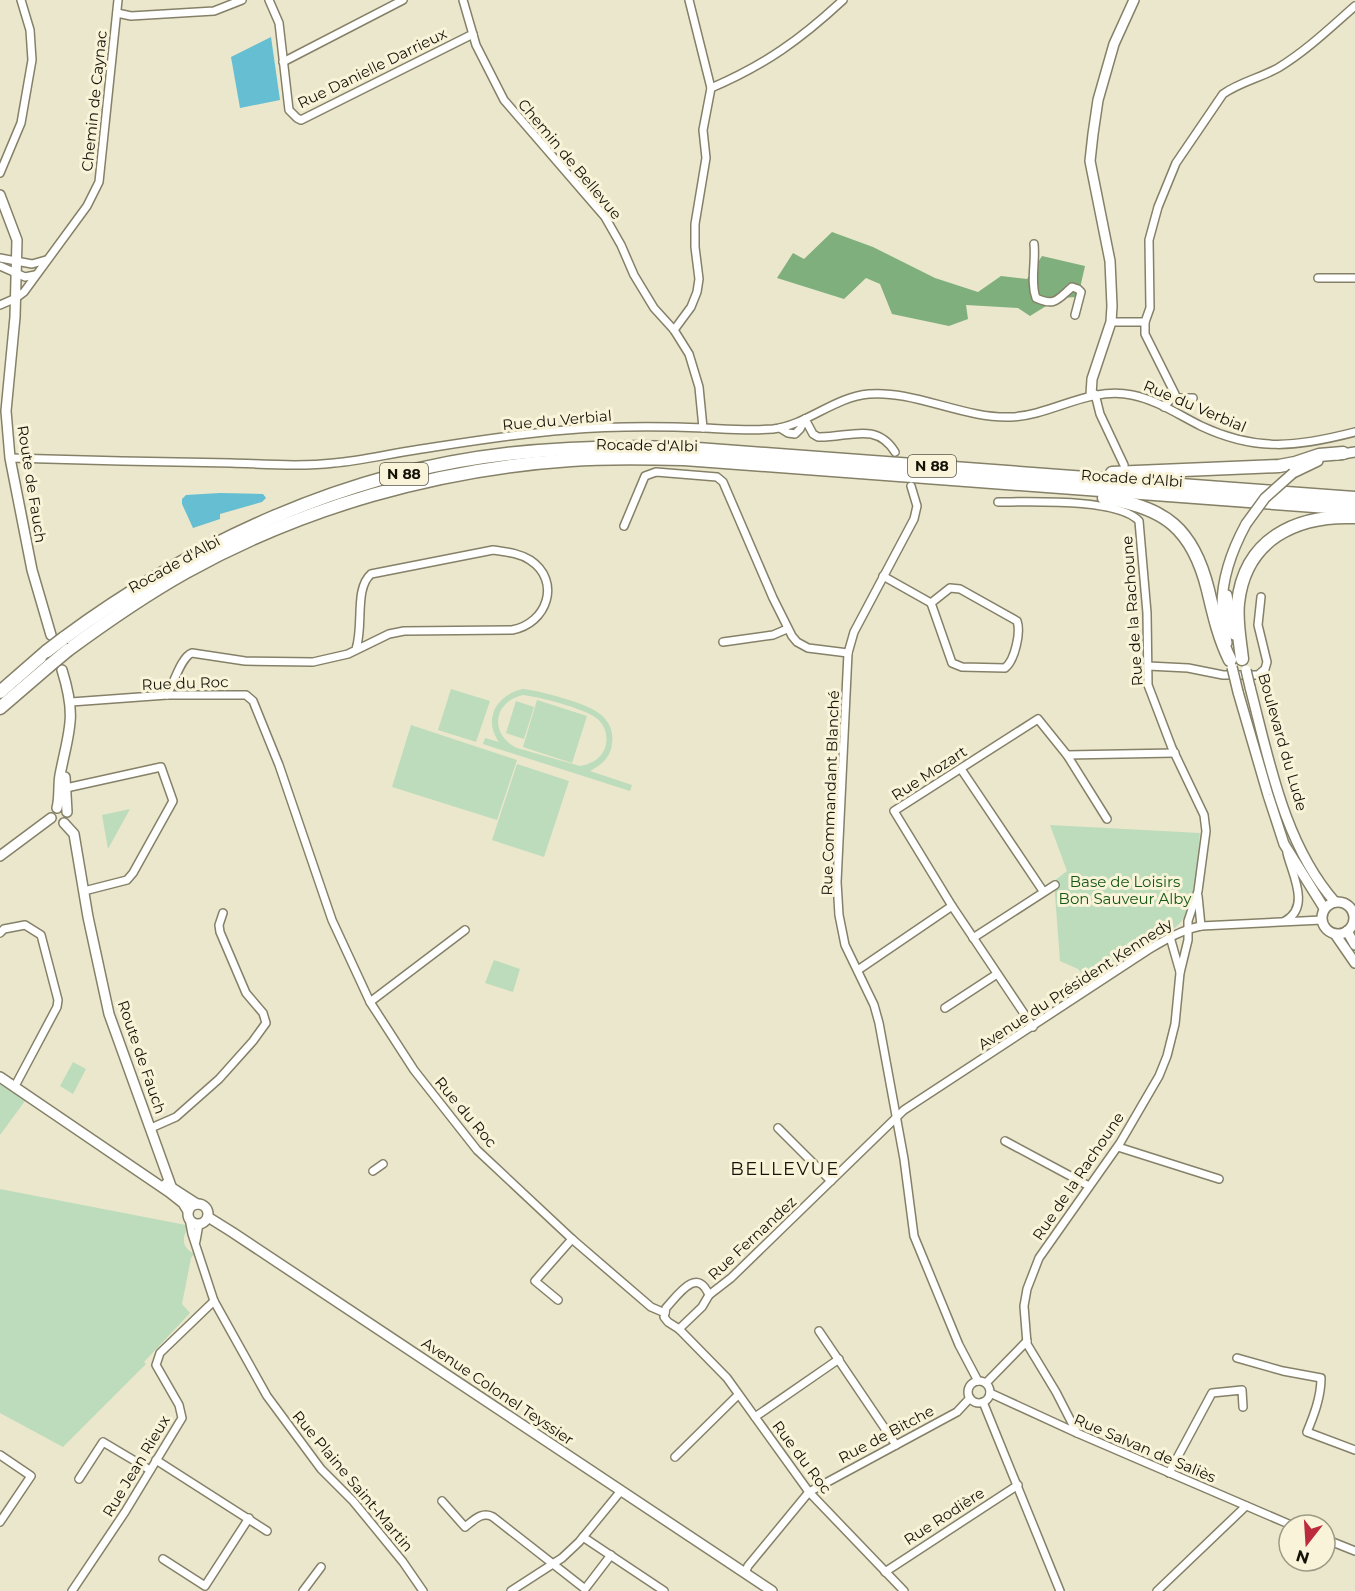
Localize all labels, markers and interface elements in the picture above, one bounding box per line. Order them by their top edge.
street label: Rue Danielle Darrieux [294,24,450,112]
street label: Chemin de Caynac [77,30,111,172]
street label: Chemin de Bellevue [514,95,626,223]
street label: Rue du Verbial [1141,376,1249,436]
street label: Rue du Verbial [501,406,613,434]
street label: Route de Fauch [13,424,51,544]
street label: Rocade d'Albi [596,435,698,455]
road number: N 88 [908,455,956,477]
road number: N 88 [380,463,428,485]
street label: Rocade d'Albi [1080,465,1184,491]
street label: Rocade d'Albi [125,531,223,597]
street label: Rue de la Rachoune [1117,535,1147,687]
street label: Boulevard du Lude [1254,671,1312,813]
street label: Rue du Roc [141,672,229,694]
street label: Rue Commandant Blanché [817,690,843,896]
street label: Rue Mozart [888,742,970,804]
park label: Base de Loisirs Bon Sauveur Alby [1059,872,1192,908]
street label: Avenue du Président Kennedy [974,914,1176,1054]
street label: Route de Fauch [114,998,170,1116]
street label: Rue du Roc [431,1073,501,1151]
street label: Rue de la Rachoune [1028,1108,1128,1244]
district label: BELLEVUE [730,1158,840,1180]
street label: Rue Fernandez [704,1192,800,1284]
street label: Avenue Colonel Teyssier [418,1333,578,1449]
street label: Rue de Bitche [835,1401,937,1467]
street label: Rue Plaine Saint-Martin [288,1407,418,1555]
street label: Rue Salvan de Saliès [1071,1409,1219,1487]
street label: Rue Jean Rieux [98,1412,174,1520]
street label: Rue du Roc [768,1417,836,1497]
street label: Rue Rodière [900,1483,988,1549]
north arrow [1277,1513,1337,1573]
text: N [1294,1546,1312,1568]

